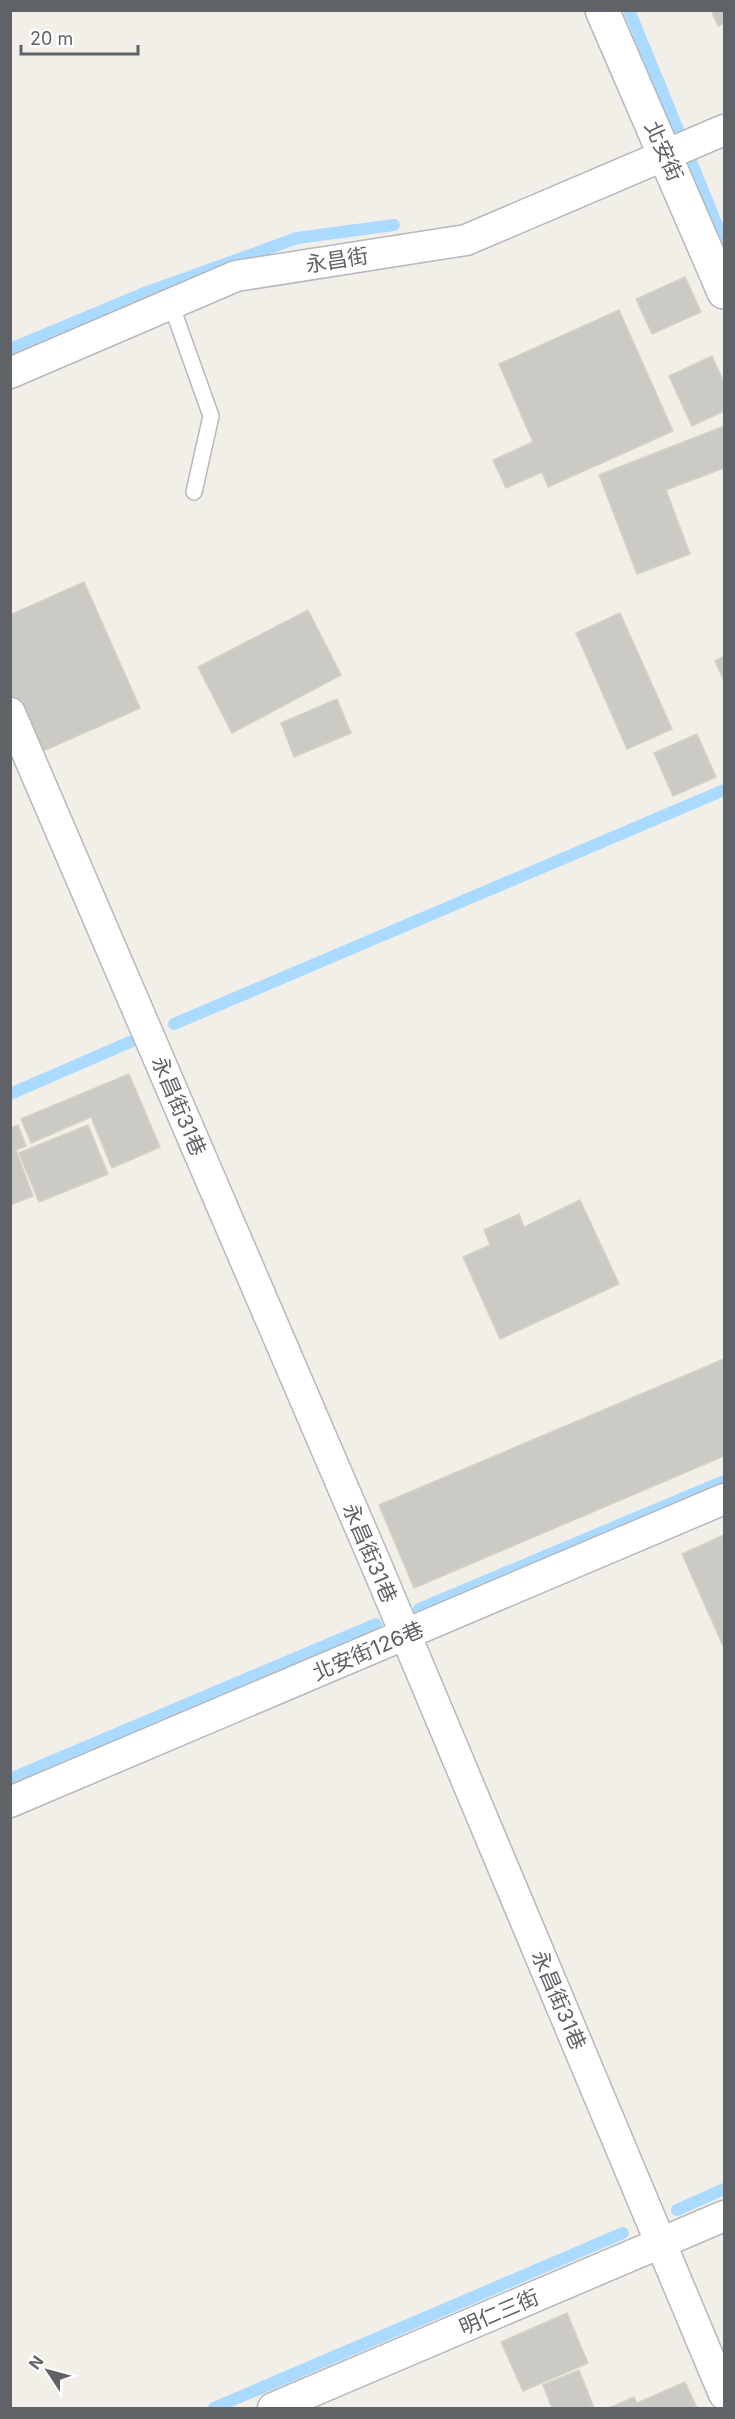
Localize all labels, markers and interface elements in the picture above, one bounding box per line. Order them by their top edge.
scale bar [21,18,138,56]
text: 20 m [30,28,73,49]
street label: 北安街 [640,117,688,185]
street label: 永昌街 [304,243,370,277]
street label: 永昌街31巷 [147,1053,211,1159]
street label: 永昌街31巷 [338,1500,402,1606]
street label: 北安街126巷 [309,1616,427,1686]
street label: 永昌街31巷 [527,1947,591,2053]
street label: 明仁三街 [455,2284,543,2340]
north arrow [18,2341,78,2401]
text: N [24,2351,48,2373]

